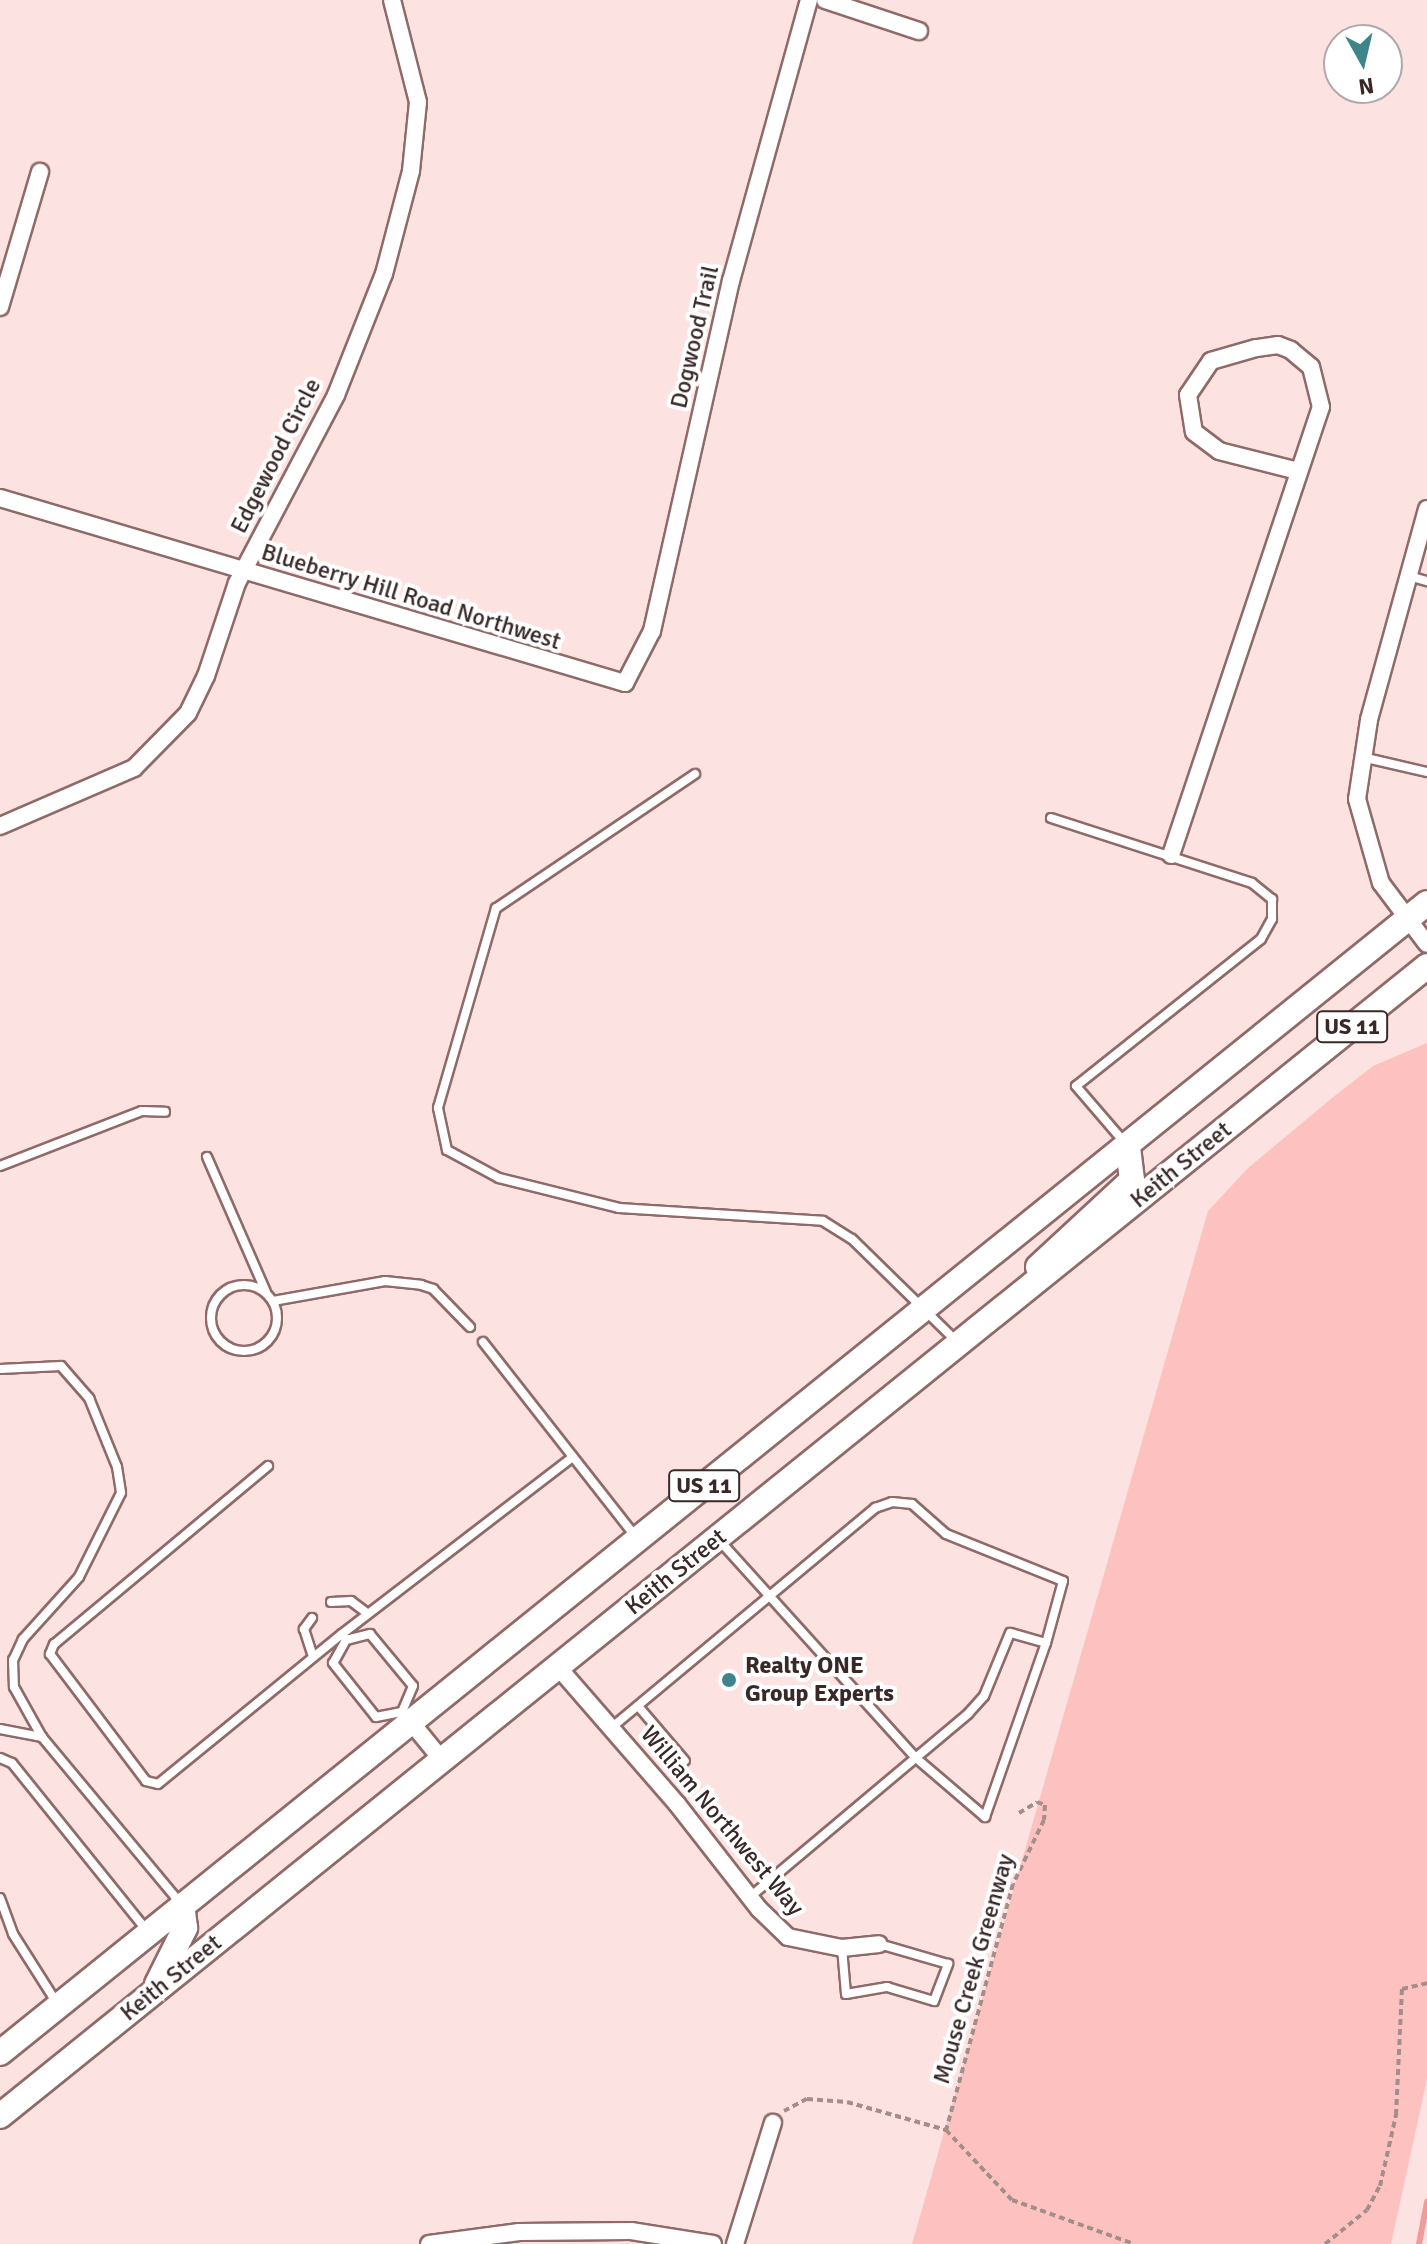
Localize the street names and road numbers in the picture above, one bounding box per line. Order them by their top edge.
street label: Dogwood Trail [665,263,725,411]
street label: Edgewood Circle [225,374,327,538]
street label: Blueberry Hill Road Northwest [258,538,564,656]
road number: US 11 [1316,1009,1388,1045]
street label: Keith Street [1125,1116,1237,1214]
road number: US 11 [668,1468,740,1504]
street label: Keith Street [620,1523,732,1621]
street label: William Northwest Way [634,1720,810,1922]
street label: Mouse Creek Greenway [927,1851,1021,2087]
street label: Keith Street [115,1929,227,2027]

